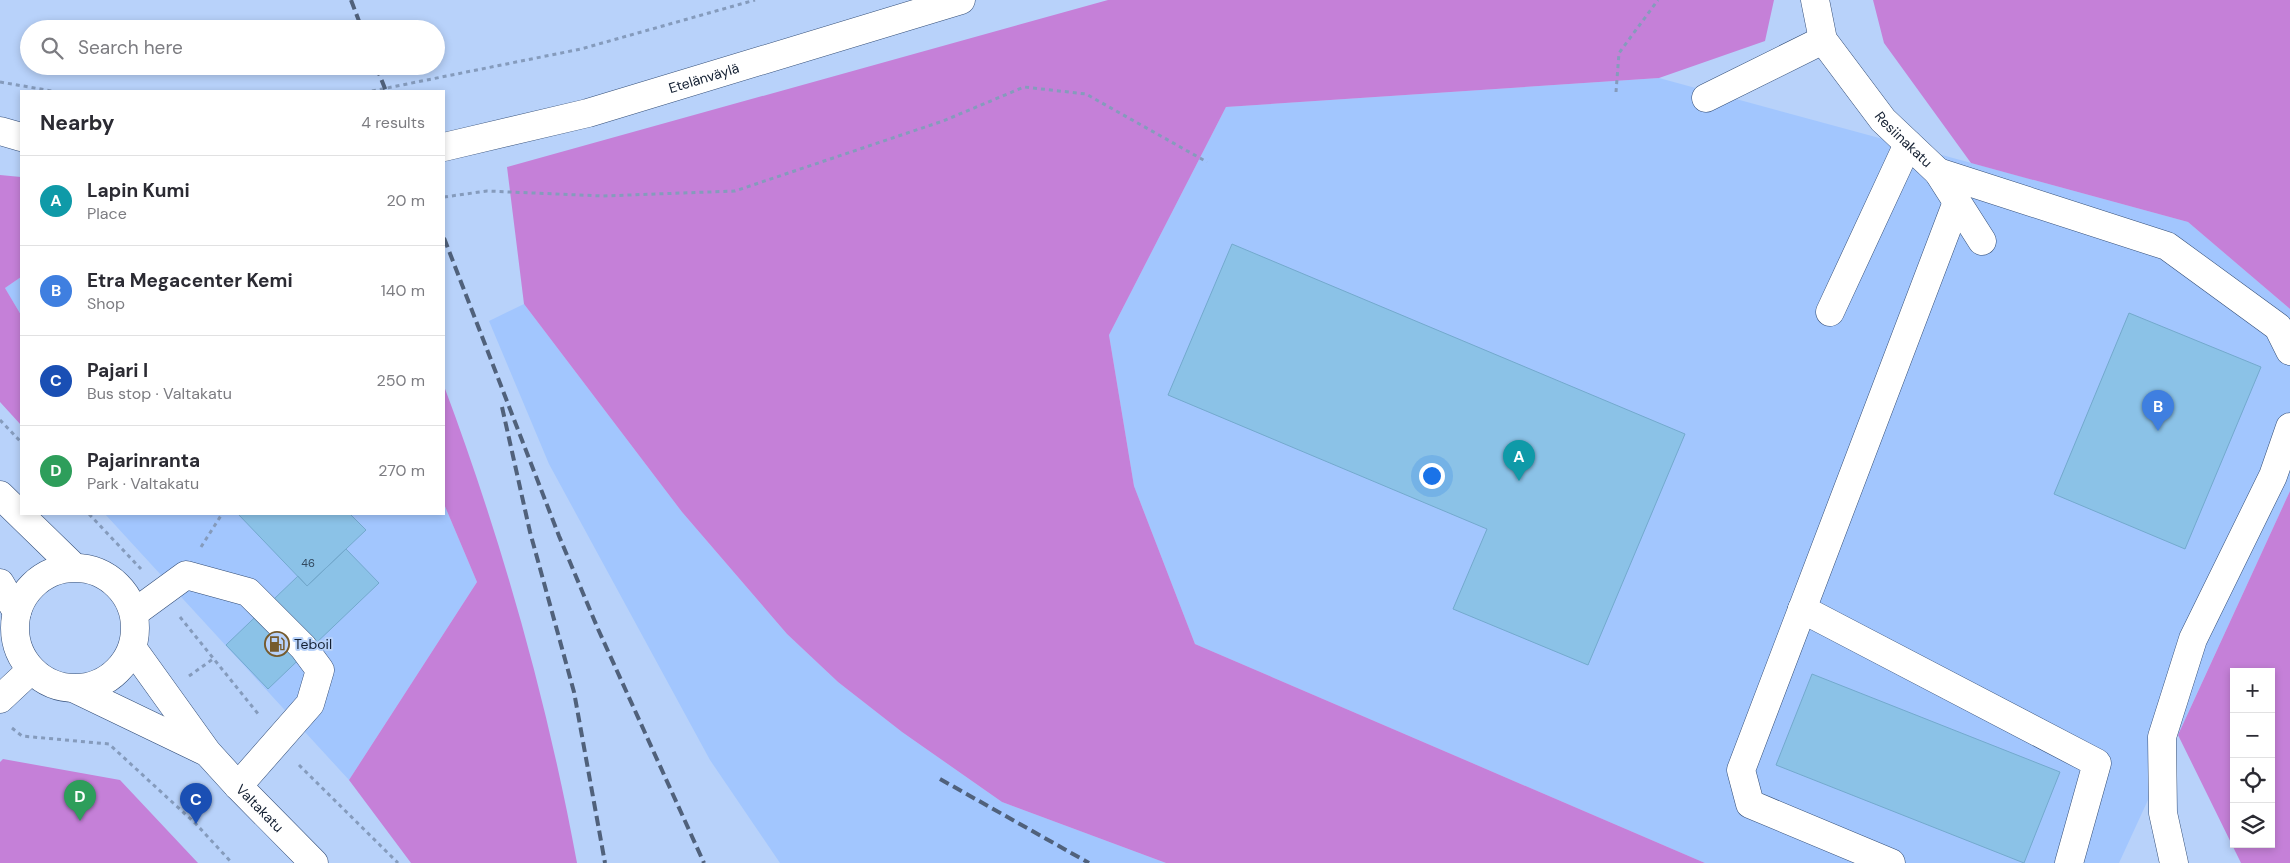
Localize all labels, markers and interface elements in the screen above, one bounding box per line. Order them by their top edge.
search box [20,20,445,75]
icon: search [38,34,66,62]
text: Search here [78,35,183,60]
street label: Etelänväylä [666,59,741,97]
street label: Resiinakatu [1871,108,1936,171]
text: Nearby [40,109,114,137]
text: 4 results [361,112,425,133]
text: Lapin Kumi [87,178,190,203]
text: A [50,190,62,211]
text: 20 m [386,190,425,211]
text: Place [87,203,127,224]
text: Etra Megacenter Kemi [87,268,293,293]
text: B [51,280,61,301]
text: 140 m [381,280,425,301]
text: Shop [87,293,125,314]
text: Pajari I [87,358,148,383]
text: C [50,370,62,391]
text: 250 m [377,370,425,391]
text: Bus stop · Valtakatu [87,383,232,404]
pin: B [2142,390,2174,431]
pin: A [1503,440,1535,481]
text: Pajarinranta [87,448,200,473]
text: D [50,460,62,481]
text: 270 m [378,460,425,481]
your location [1419,463,1445,489]
text: Park · Valtakatu [87,473,199,494]
house number: 46 [301,556,315,570]
fuel station icon: Teboil [264,631,290,657]
place label: Teboil [294,635,332,653]
map controls [2230,668,2275,848]
button: + [2230,668,2275,713]
button: − [2230,713,2275,758]
button: locate [2230,758,2275,803]
pin: D [64,780,96,821]
street label: Valtakatu [232,780,288,836]
pin: C [180,783,212,824]
button: layers [2230,803,2275,848]

